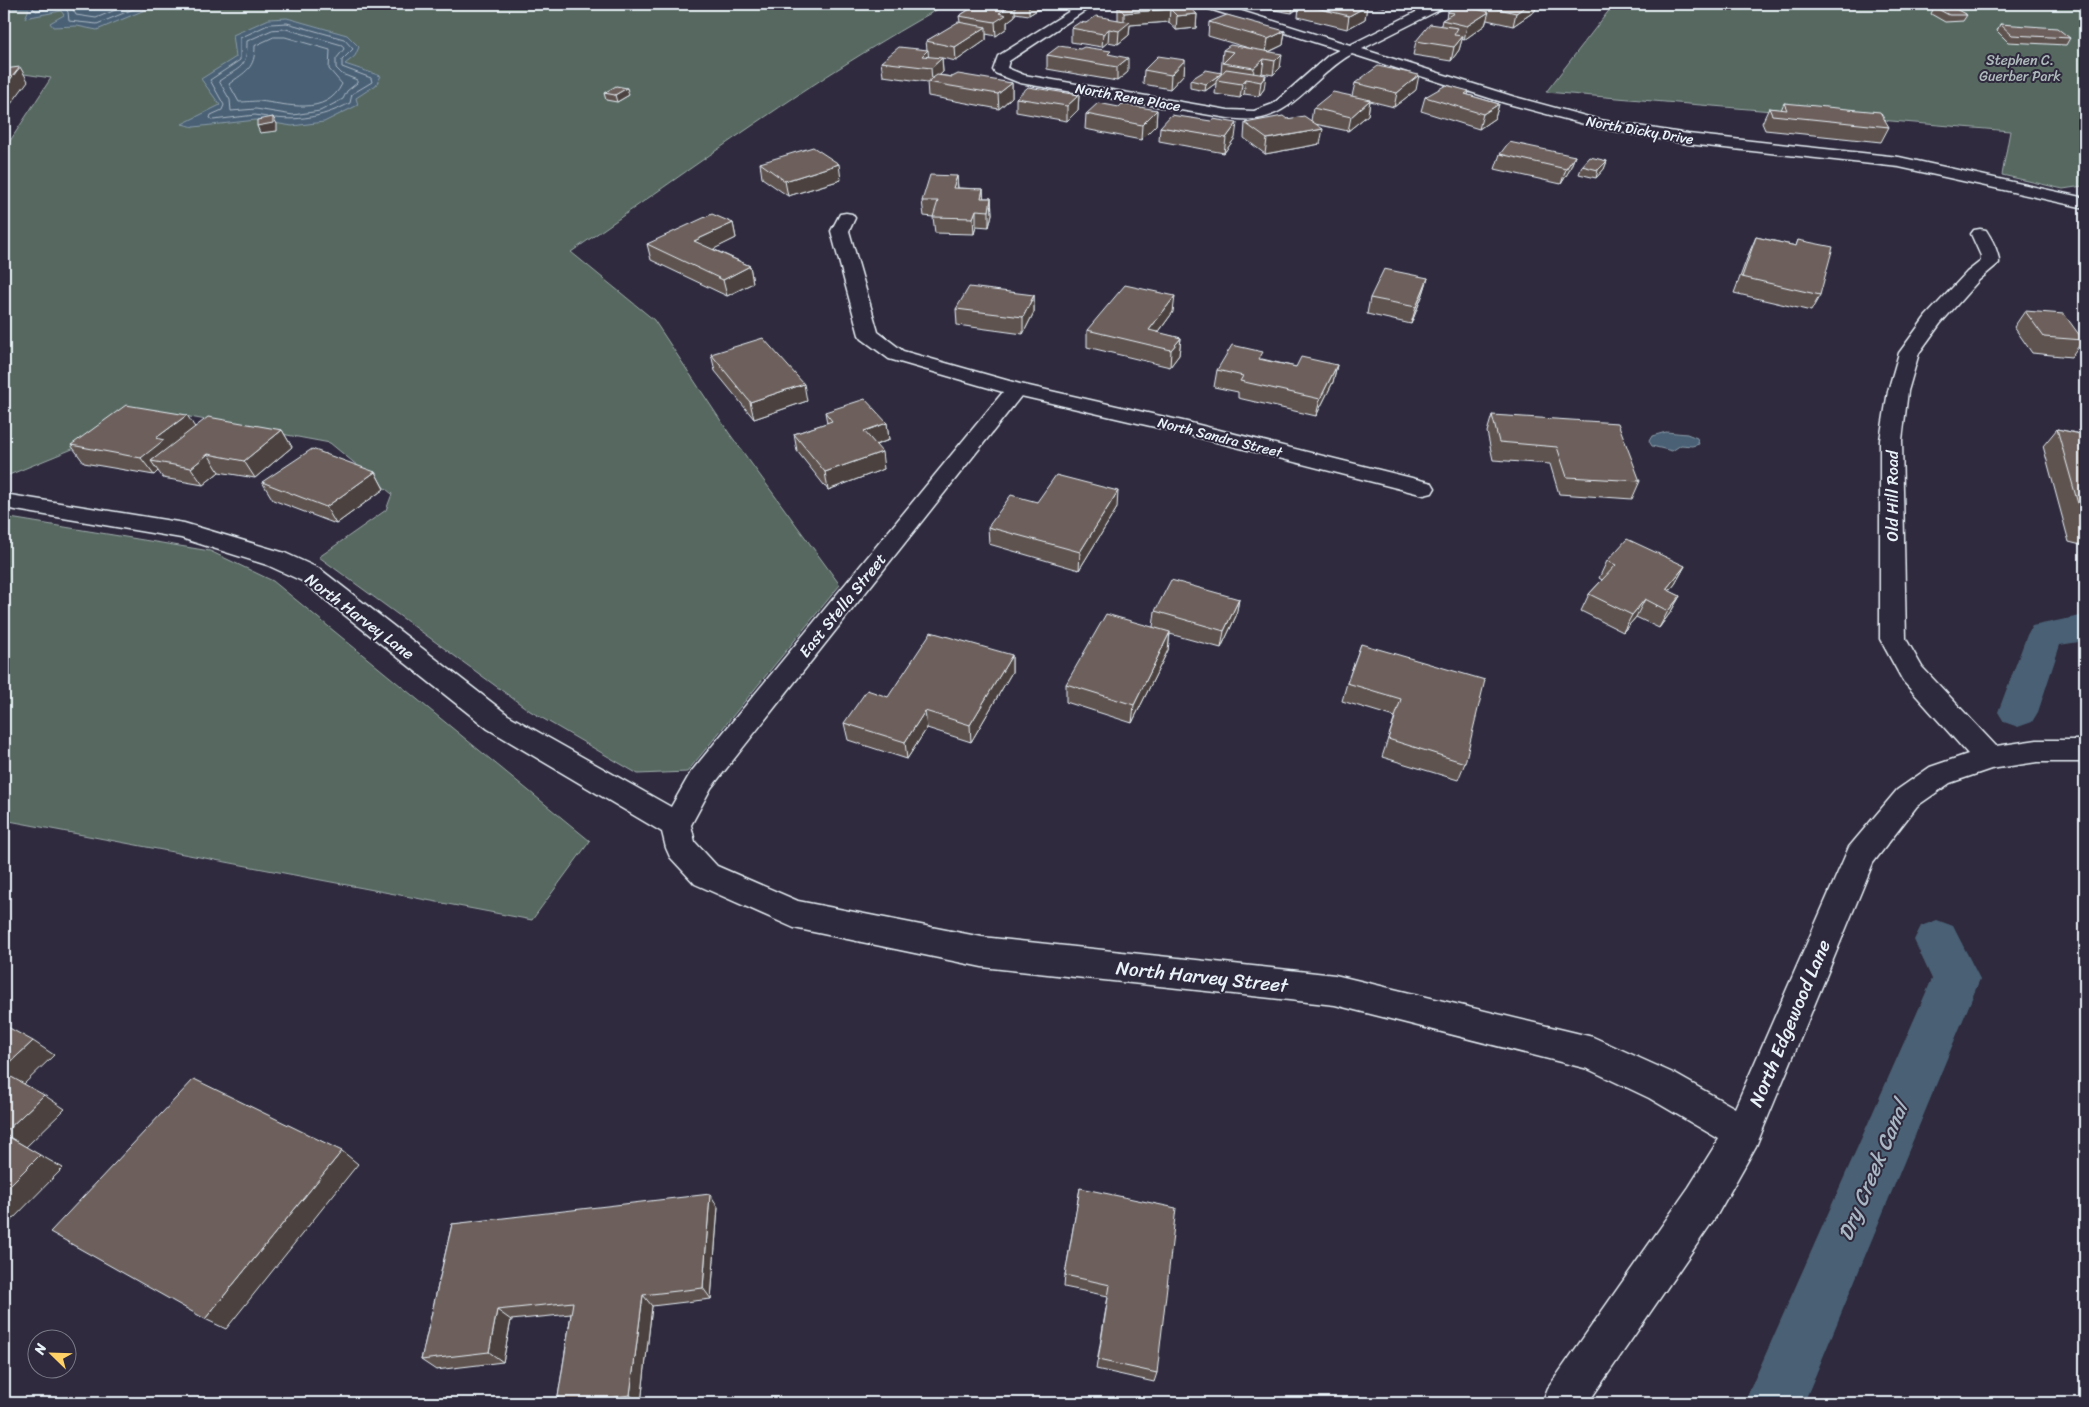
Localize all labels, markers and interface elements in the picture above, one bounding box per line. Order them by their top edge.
park label: Stephen C. Guerber Park [1979,48,2061,89]
street label: North Rene Place [1073,76,1183,119]
street label: North Dicky Drive [1584,109,1696,152]
street label: North Sandra Street [1155,410,1286,465]
street label: Old Hill Road [1878,449,1907,541]
street label: East Stella Street [791,546,894,664]
street label: North Harvey Lane [299,565,421,667]
street label: North Edgewood Lane [1739,934,1840,1112]
street label: North Harvey Street [1114,951,1291,1002]
water label: Dry Creek Canal [1827,1091,1921,1247]
north arrow [28,1330,78,1380]
text: N [27,1339,54,1359]

